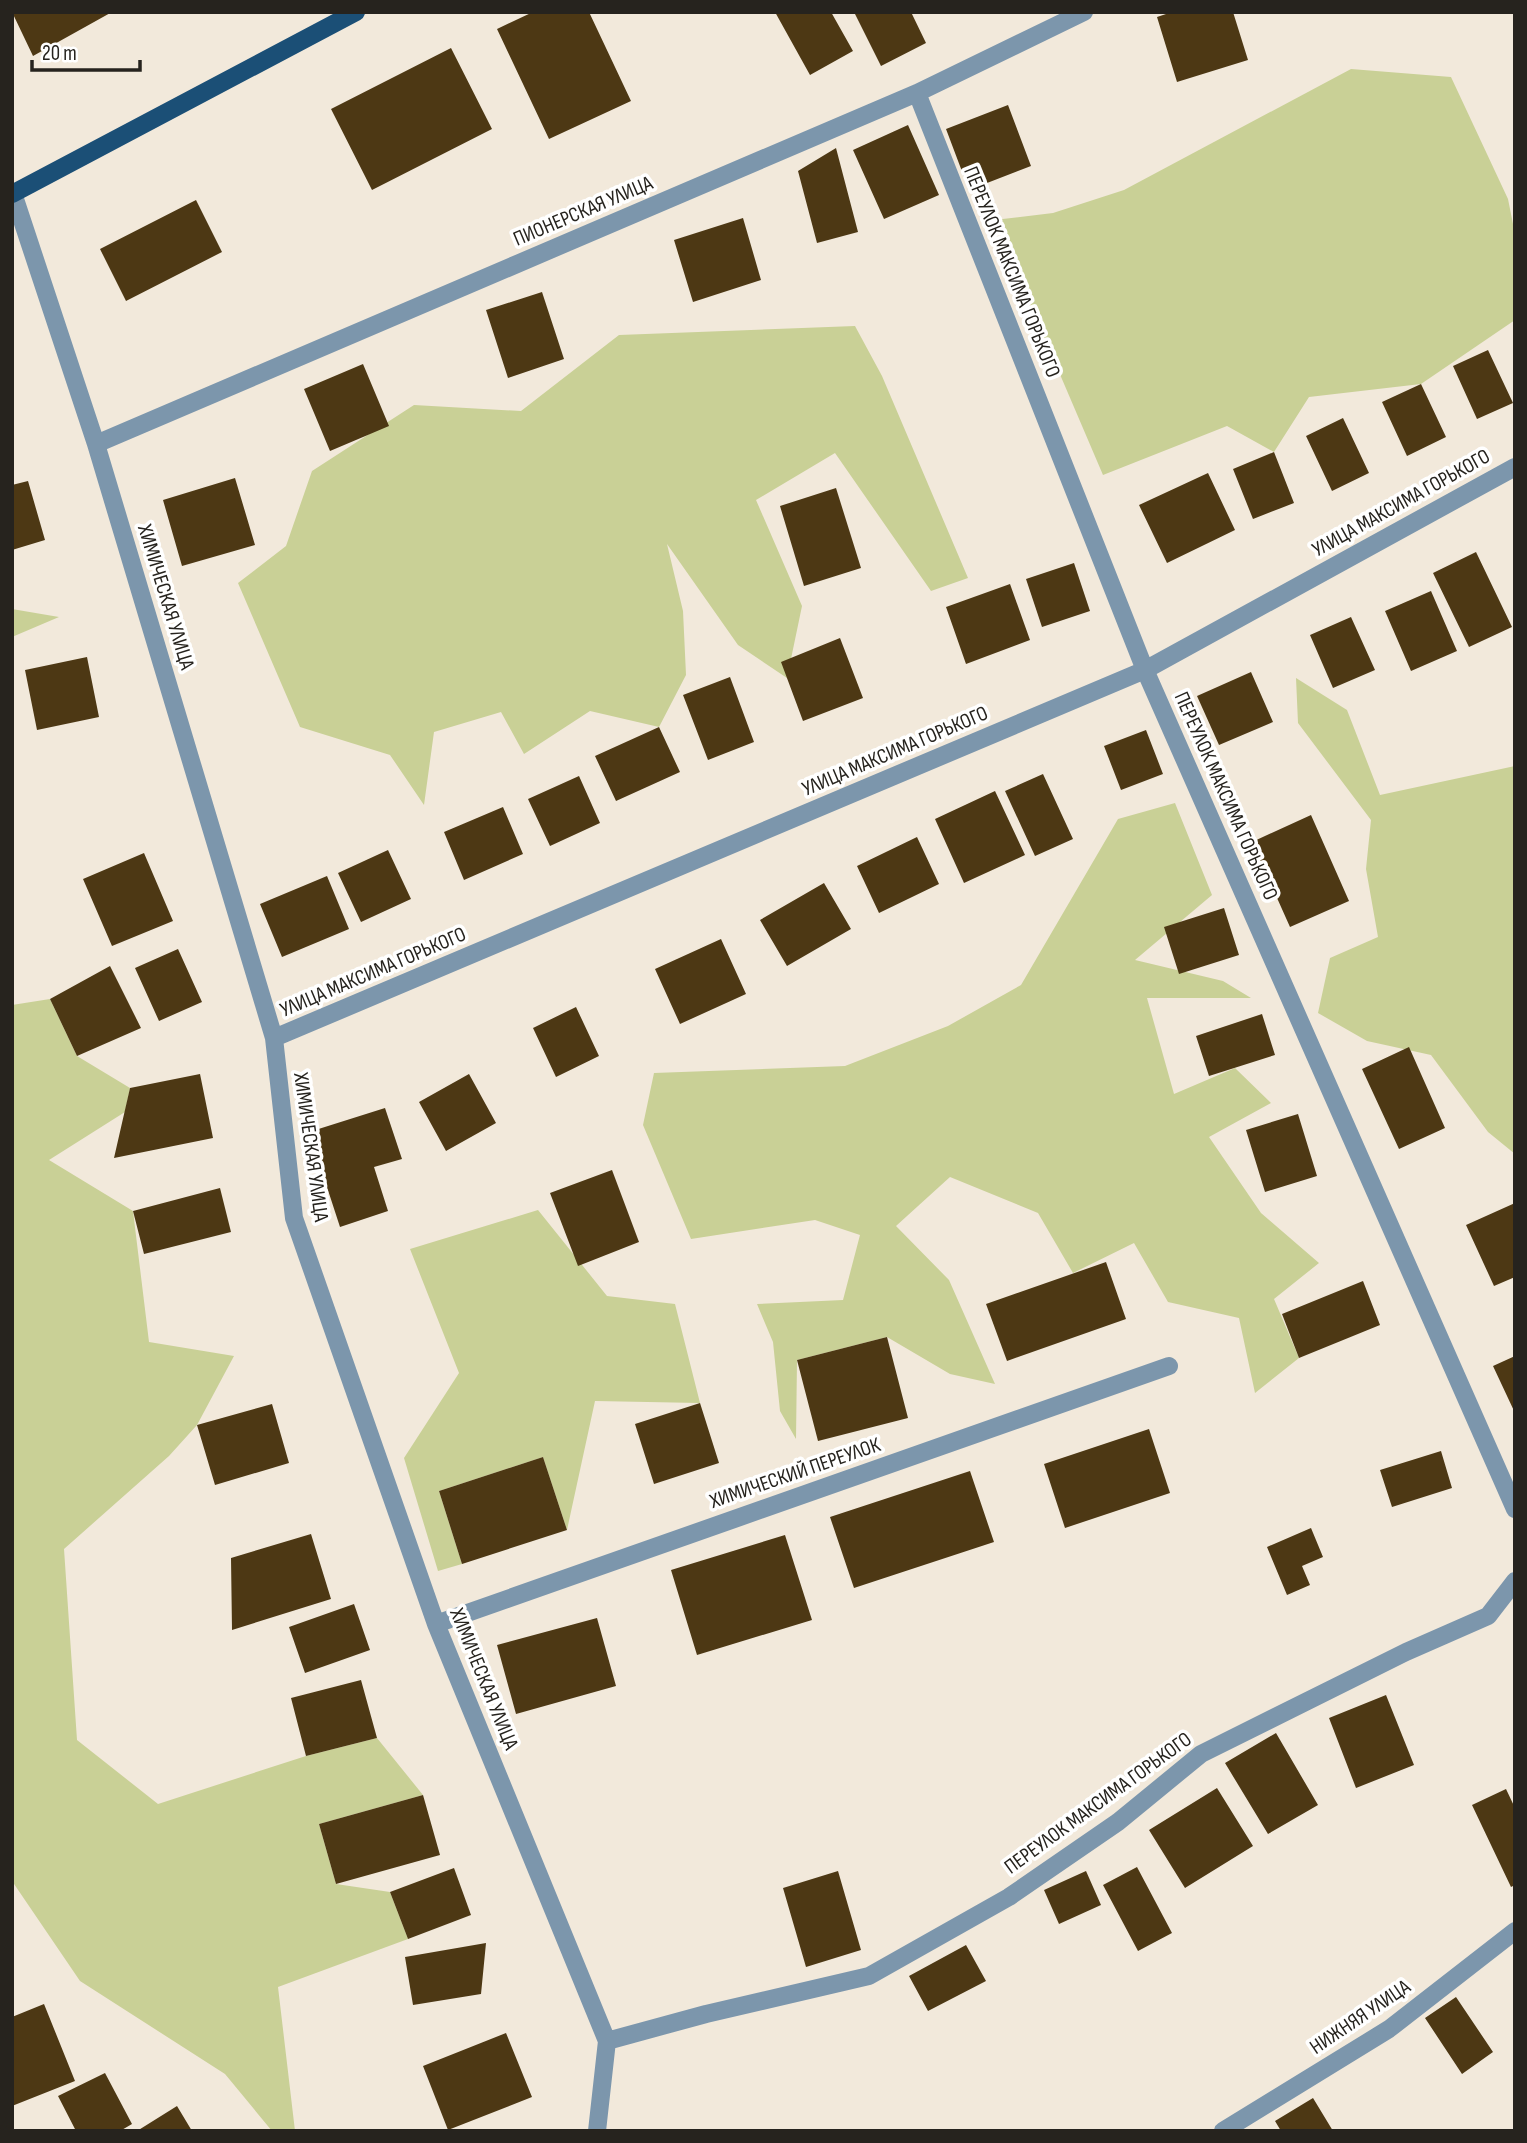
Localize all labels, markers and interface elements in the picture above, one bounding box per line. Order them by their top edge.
scale bar [32,28,140,72]
text: 20 m [42,41,77,66]
street label: ПЕРЕУЛОК МАКСИМА ГОРЬКОГО [958,163,1066,381]
street label: ПИОНЕРСКАЯ УЛИЦА [510,170,657,252]
street label: УЛИЦА МАКСИМА ГОРЬКОГО [1308,444,1494,562]
street label: ХИМИЧЕСКАЯ УЛИЦА [132,521,200,673]
street label: ПЕРЕУЛОК МАКСИМА ГОРЬКОГО [1169,688,1283,904]
street label: УЛИЦА МАКСИМА ГОРЬКОГО [798,701,992,801]
street label: УЛИЦА МАКСИМА ГОРЬКОГО [276,922,470,1022]
street label: ХИМИЧЕСКАЯ УЛИЦА [288,1070,334,1224]
street label: ХИМИЧЕСКИЙ ПЕРЕУЛОК [706,1432,884,1514]
street label: ХИМИЧЕСКАЯ УЛИЦА [444,1604,524,1754]
street label: ПЕРЕУЛОК МАКСИМА ГОРЬКОГО [1000,1727,1196,1879]
street label: НИЖНЯЯ УЛИЦА [1305,1974,1416,2060]

